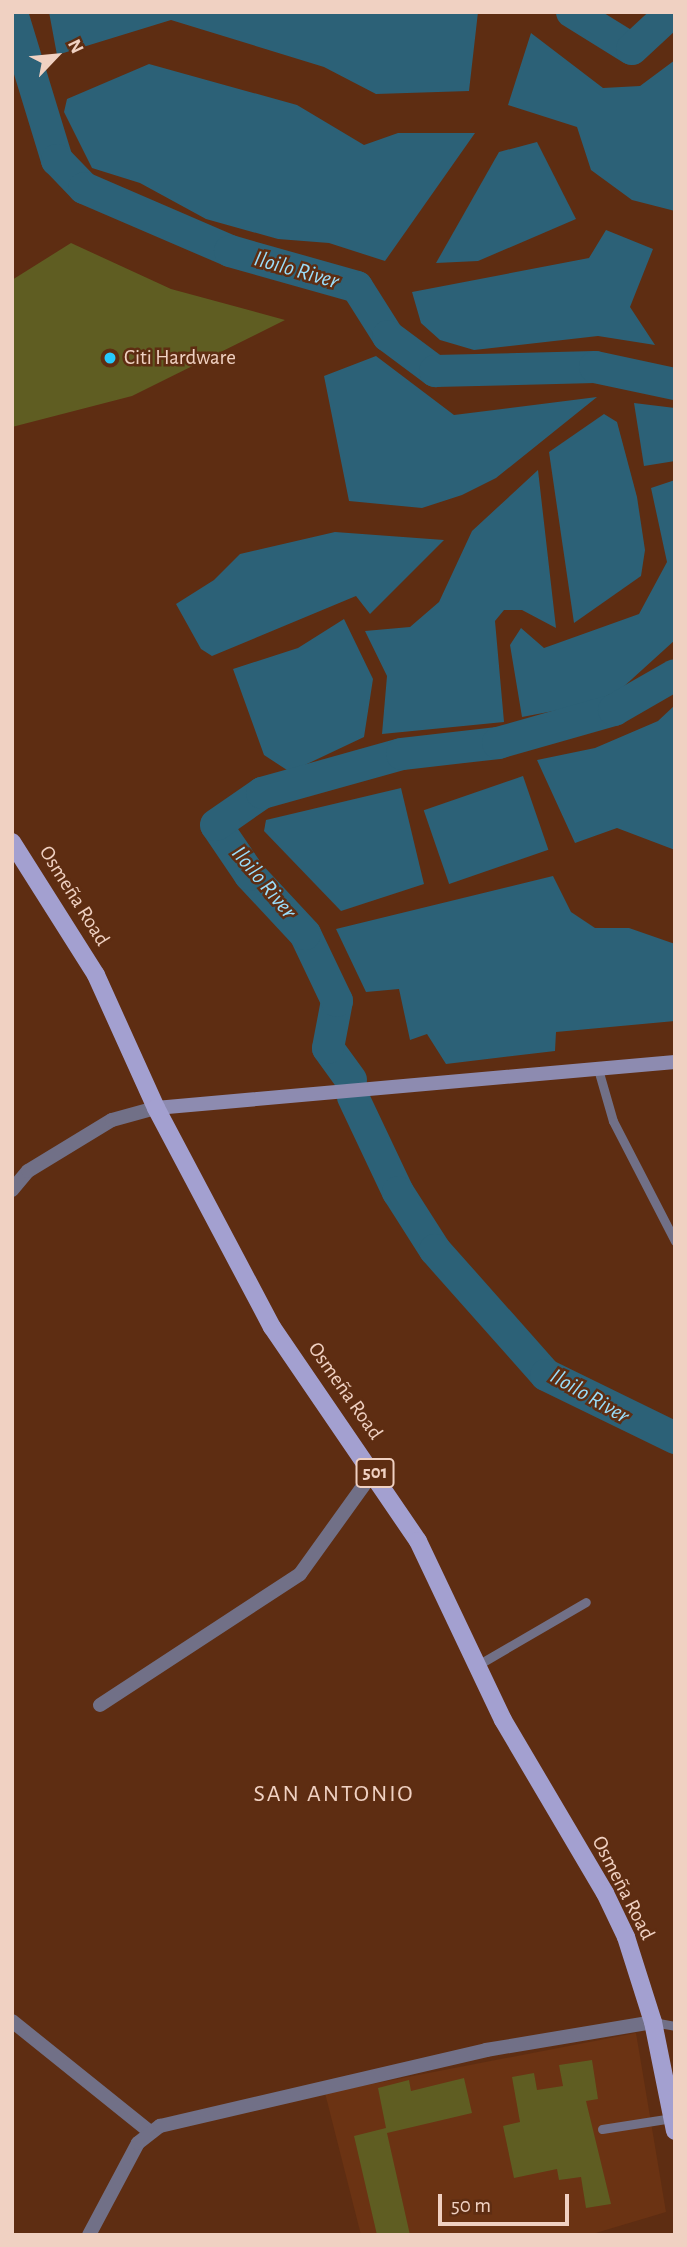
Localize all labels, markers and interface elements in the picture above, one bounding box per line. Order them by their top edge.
north arrow [21,21,91,91]
text: N [64,36,87,57]
water label: Iloilo River [250,246,342,296]
place label: Citi Hardware [124,345,236,371]
marker: Citi Hardware [102,350,118,366]
street label: Osmeña Road [33,841,115,951]
water label: Iloilo River [225,841,301,925]
street label: Osmeña Road [302,1337,388,1445]
water label: Iloilo River [544,1363,634,1431]
road number: 501 [354,1457,396,1488]
district label: SAN ANTONIO [255,1781,413,1809]
street label: Osmeña Road [586,1832,660,1944]
scale bar [442,2180,573,2224]
text: 50 m [451,2195,491,2216]

